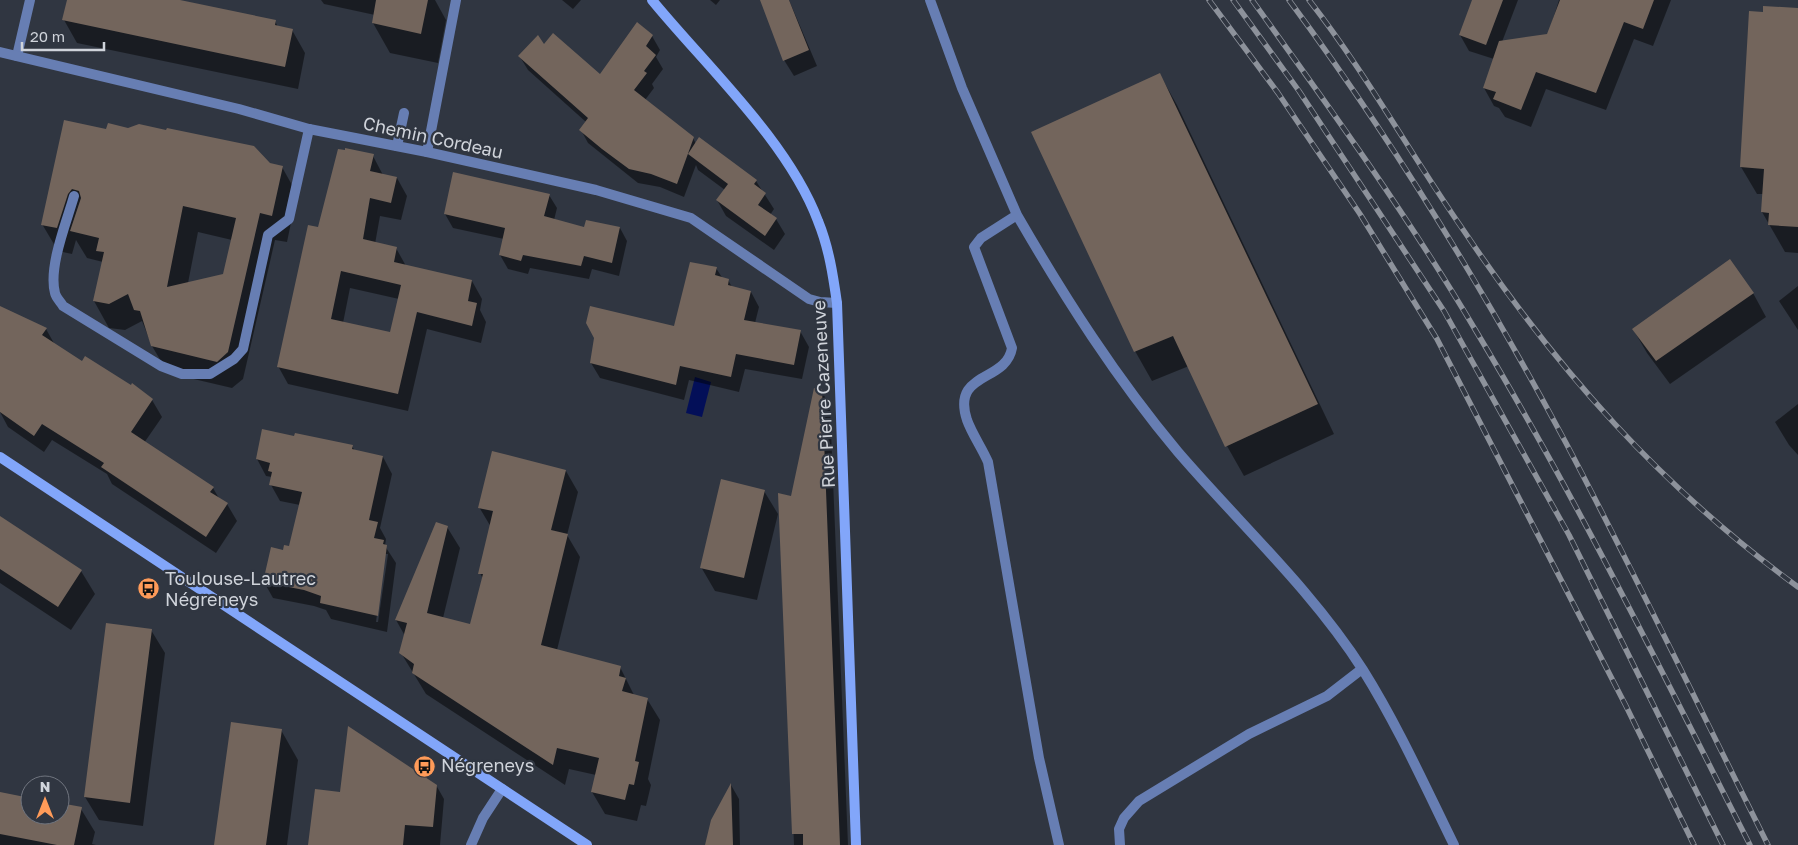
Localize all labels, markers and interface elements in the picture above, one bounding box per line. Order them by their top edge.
scale bar [22,20,105,52]
text: 20 m [30,27,65,45]
street label: Chemin Cordeau [361,111,505,163]
street label: Rue Pierre Cazeneuve [807,300,839,489]
place label: Toulouse-Lautrec Négreneys [165,567,316,610]
bus stop icon: Toulouse-Lautrec Négreneys [137,577,161,601]
bus stop icon: Négreneys [413,754,437,778]
place label: Négreneys [441,754,534,776]
north arrow [20,775,70,825]
text: N [40,778,50,795]

